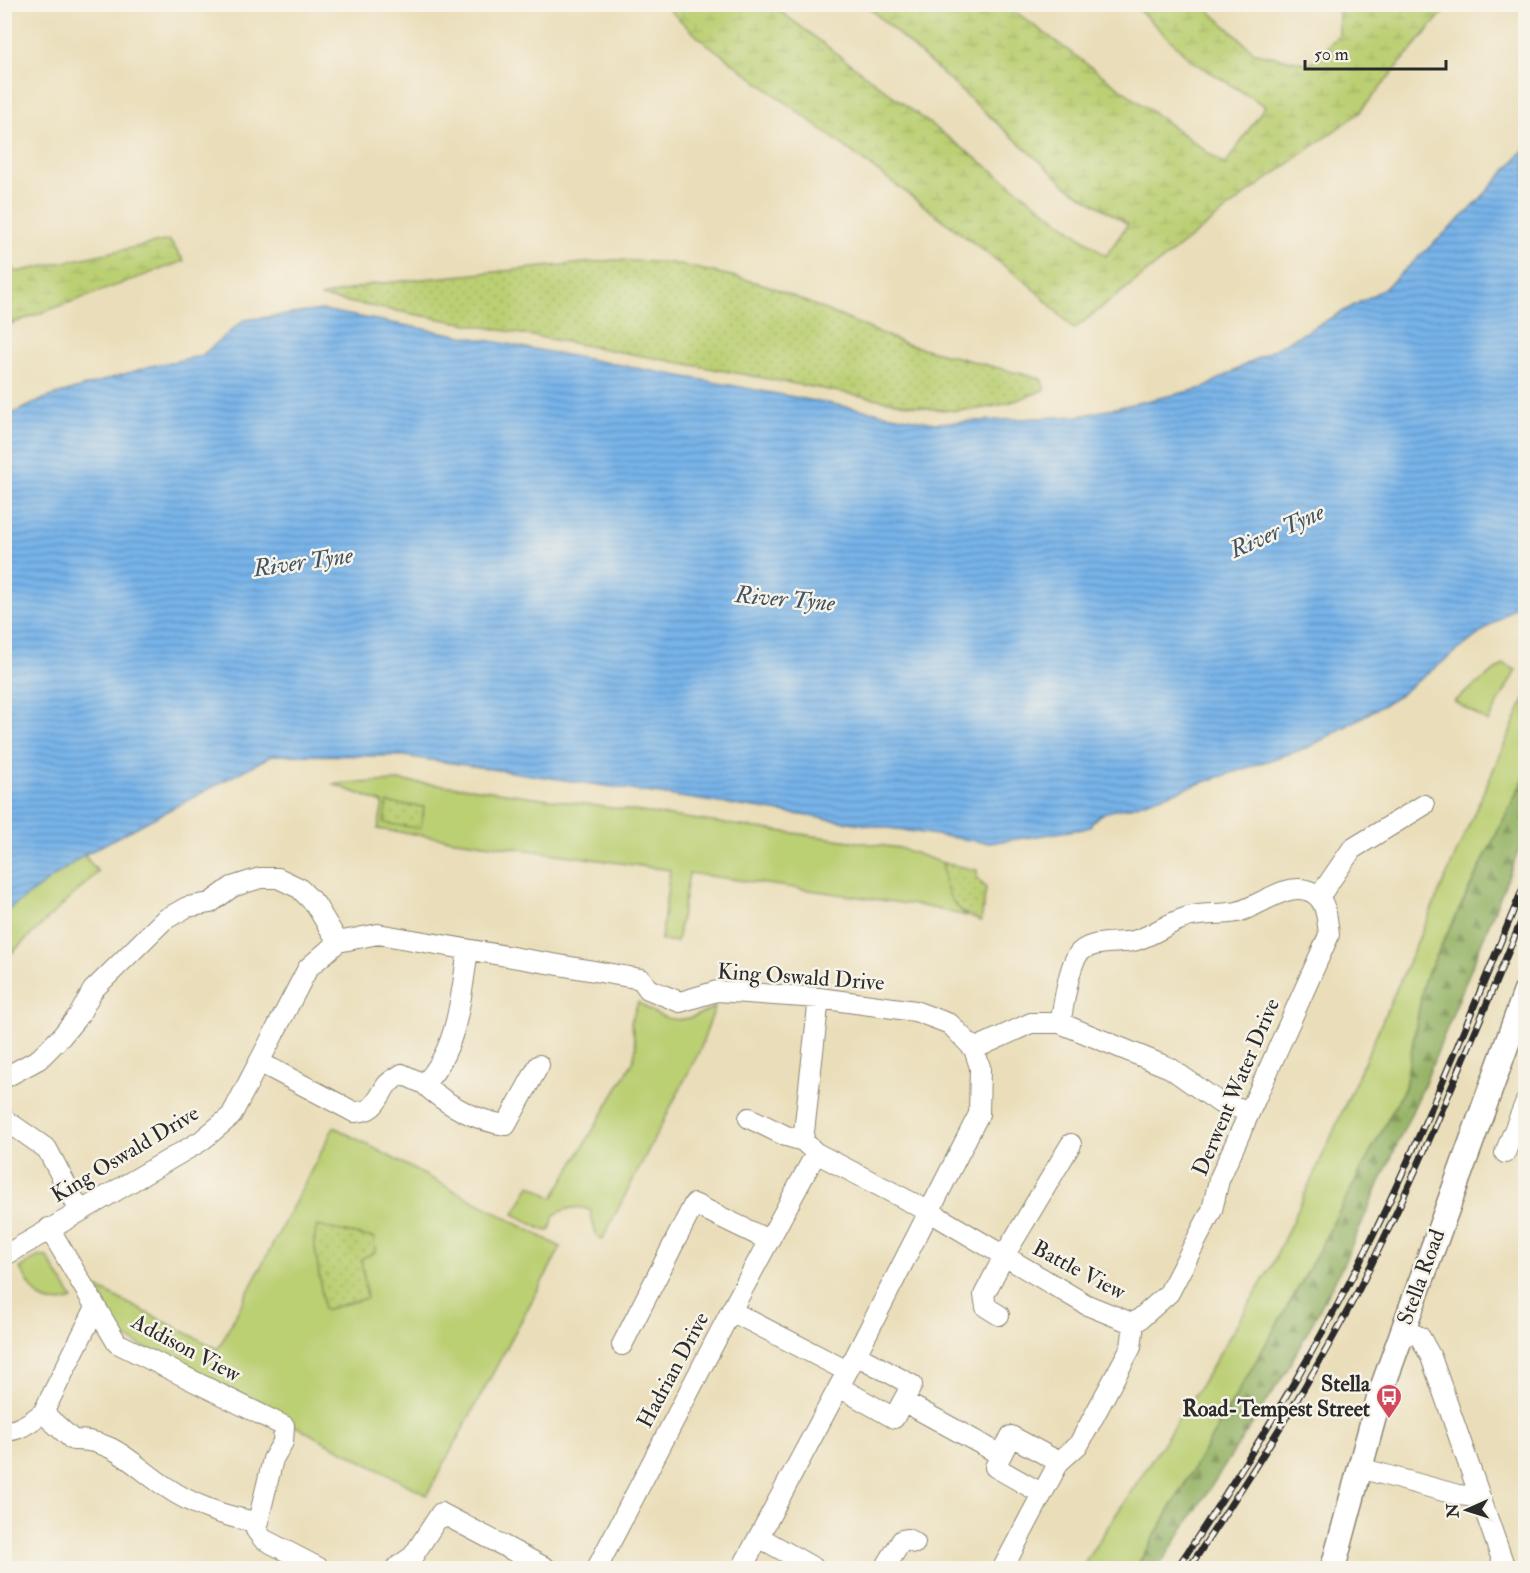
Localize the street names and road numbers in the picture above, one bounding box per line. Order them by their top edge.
street label: King Oswald Drive [717,957,885,997]
street label: Derwent Water Drive [1186,994,1286,1180]
street label: King Oswald Drive [46,1099,204,1209]
street label: Stella Road [1391,1225,1451,1329]
street label: Battle View [1028,1234,1131,1306]
street label: Addison View [126,1307,246,1389]
street label: Hadrian Drive [631,1307,715,1433]

